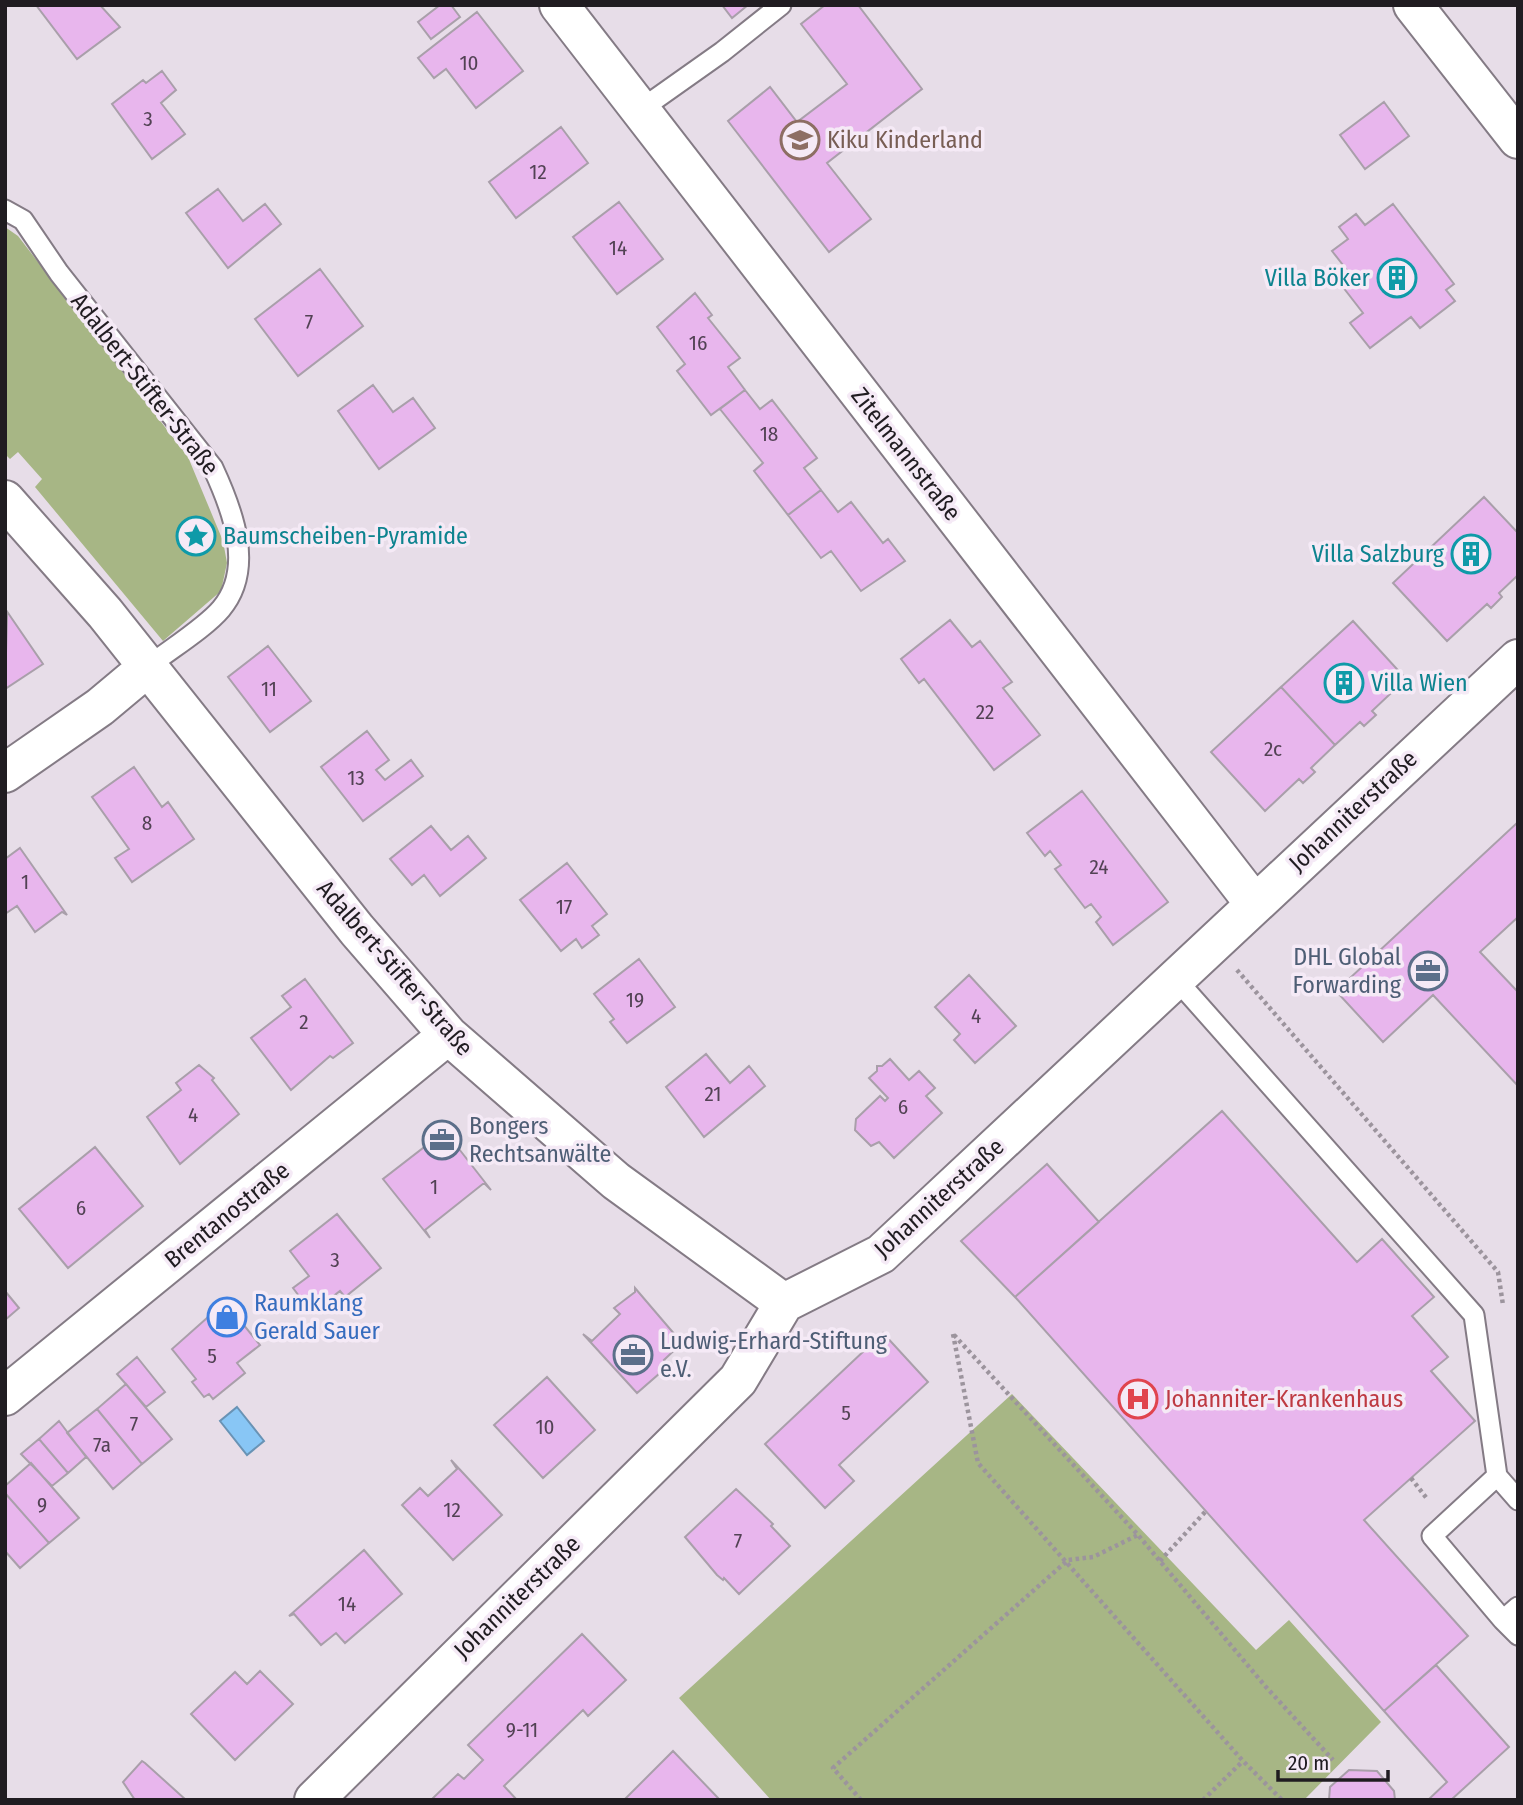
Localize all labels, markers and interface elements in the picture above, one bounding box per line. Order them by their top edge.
house number: 10 [459,50,479,76]
house number: 3 [143,106,153,132]
school or university icon: Kiku Kinderland [779,119,821,161]
place label: Kiku Kinderland [827,126,983,154]
house number: 12 [529,159,547,185]
house number: 14 [609,235,627,261]
building icon: Villa Böker [1376,257,1418,299]
place label: Villa Böker [1265,264,1371,292]
street label: Adalbert-Stifter-Straße [65,288,225,480]
house number: 7 [305,309,313,335]
house number: 16 [689,330,707,356]
street label: Zitelmannstraße [845,382,967,526]
house number: 18 [760,421,778,447]
place icon: Baumscheiben-Pyramide [175,515,217,557]
place label: Baumscheiben-Pyramide [223,522,468,550]
building icon: Villa Salzburg [1450,533,1492,575]
place label: Villa Salzburg [1312,540,1445,568]
building icon: Villa Wien [1323,662,1365,704]
place label: Villa Wien [1371,669,1468,697]
house number: 11 [261,676,277,702]
house number: 22 [976,699,994,725]
house number: 2c [1264,736,1282,762]
street label: Johanniterstraße [1283,745,1423,877]
house number: 13 [347,765,365,791]
house number: 8 [142,810,152,836]
house number: 24 [1089,854,1109,880]
house number: 1 [21,869,29,895]
street label: Adalbert-Stifter-Straße [311,875,479,1061]
house number: 17 [556,894,572,920]
place label: DHL Global Forwarding [1293,943,1402,999]
office icon: DHL Global Forwarding [1407,950,1449,992]
house number: 19 [626,987,644,1013]
house number: 4 [971,1003,981,1029]
house number: 2 [299,1009,309,1035]
house number: 21 [705,1081,722,1107]
house number: 6 [898,1094,908,1120]
house number: 4 [188,1102,198,1128]
place label: Bongers Rechtsanwälte [469,1112,611,1168]
office icon: Bongers Rechtsanwälte [421,1119,463,1161]
street label: Johanniterstraße [869,1133,1009,1263]
street label: Brentanostraße [159,1156,295,1274]
house number: 1 [430,1174,438,1200]
house number: 6 [76,1195,86,1221]
house number: 3 [330,1247,340,1273]
place label: Raumklang Gerald Sauer [254,1289,381,1345]
shop icon: Raumklang Gerald Sauer [206,1296,248,1338]
place label: Ludwig-Erhard-Stiftung e.V. [660,1327,888,1383]
office icon: Ludwig-Erhard-Stiftung e.V. [612,1334,654,1376]
house number: 5 [207,1343,217,1369]
hospital icon: Johanniter-Krankenhaus [1117,1378,1159,1420]
place label: Johanniter-Krankenhaus [1165,1385,1403,1413]
house number: 5 [841,1400,851,1426]
house number: 7 [130,1411,138,1437]
house number: 10 [535,1414,555,1440]
house number: 7a [93,1432,111,1458]
house number: 9 [37,1492,47,1518]
house number: 12 [443,1497,461,1523]
house number: 7 [734,1528,742,1554]
street label: Johanniterstraße [448,1530,586,1664]
house number: 14 [338,1591,356,1617]
house number: 9-11 [506,1717,538,1743]
scale bar [1278,1738,1388,1782]
text: 20 m [1288,1750,1329,1776]

